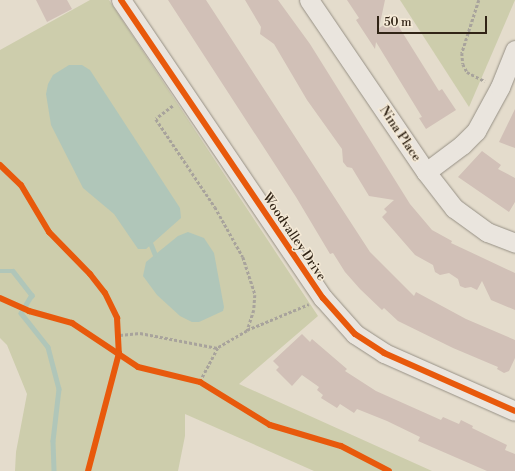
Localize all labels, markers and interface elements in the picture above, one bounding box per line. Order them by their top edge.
scale bar [379,8,489,34]
text: 50 m [384,15,412,30]
street label: Nina Place [376,103,424,165]
street label: Woodvalley Drive [259,190,329,284]

